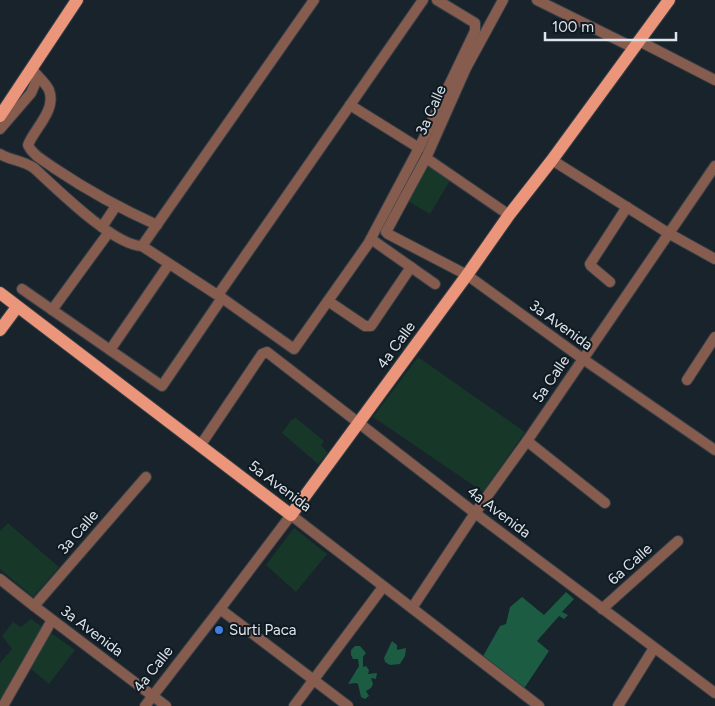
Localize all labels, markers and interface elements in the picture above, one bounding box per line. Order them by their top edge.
scale bar [545,10,676,42]
text: 100 m [552,18,594,36]
street label: 3a Calle [412,82,450,138]
street label: 3a Avenida [526,296,596,354]
street label: 4a Calle [373,318,419,372]
street label: 5a Calle [529,352,573,406]
street label: 5a Avenida [245,457,315,515]
street label: 4a Avenida [464,482,534,542]
street label: 3a Calle [54,506,102,558]
street label: 6a Calle [604,540,656,588]
street label: 3a Avenida [57,602,127,660]
place label: Surti Paca [229,621,296,639]
marker: Surti Paca [213,624,225,636]
street label: 4a Calle [129,642,177,696]

